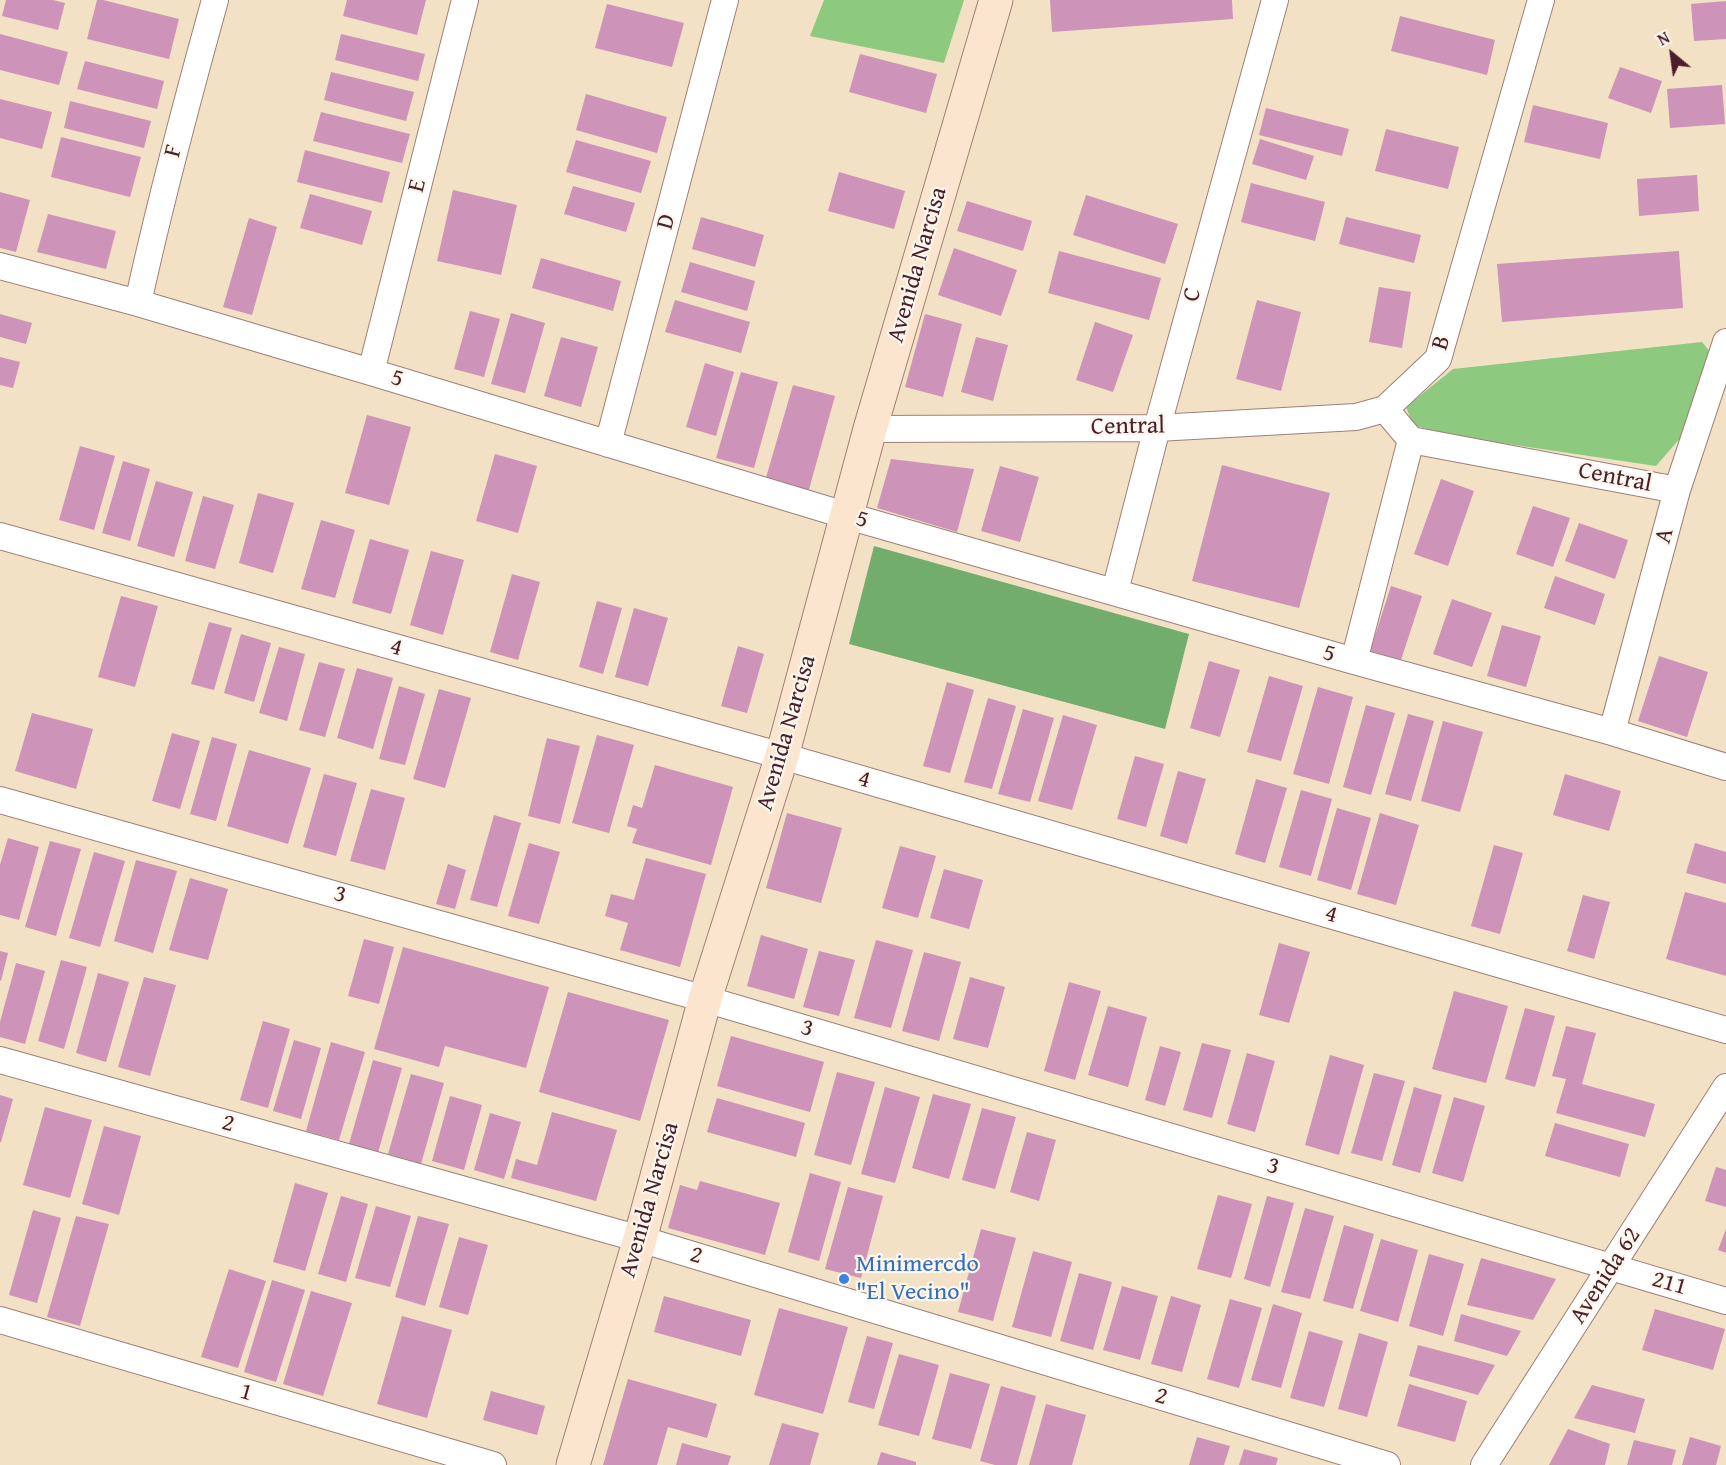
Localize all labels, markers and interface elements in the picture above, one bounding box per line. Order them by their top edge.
north arrow [1642,24,1702,84]
text: N [1653,25,1674,51]
street label: F [159,142,189,160]
street label: E [403,177,433,195]
street label: Avenida Narcisa [882,184,954,346]
street label: D [651,211,683,233]
street label: C [1177,285,1209,305]
street label: B [1426,332,1458,354]
street label: 5 [387,364,407,394]
street label: Central [1091,412,1165,442]
street label: Central [1576,457,1654,499]
street label: 5 [852,505,872,535]
street label: A [1649,525,1681,547]
street label: 4 [386,633,406,663]
street label: 5 [1319,639,1339,669]
street label: Avenida Narcisa [751,652,823,814]
street label: 4 [854,765,874,795]
street label: 3 [330,880,350,910]
street label: 4 [1321,900,1341,930]
street label: 3 [797,1014,817,1044]
street label: 2 [218,1109,238,1139]
street label: Avenida Narcisa [614,1119,686,1281]
street label: 3 [1263,1152,1283,1182]
street label: Avenida 62 [1564,1223,1648,1329]
street label: 2 [686,1241,706,1271]
place label: Minimercdo "El Vecino" [856,1251,979,1307]
street label: 211 [1648,1265,1690,1303]
marker: Minimercdo "El Vecino" [837,1272,851,1286]
street label: 1 [236,1378,256,1408]
street label: 2 [1151,1382,1171,1412]

